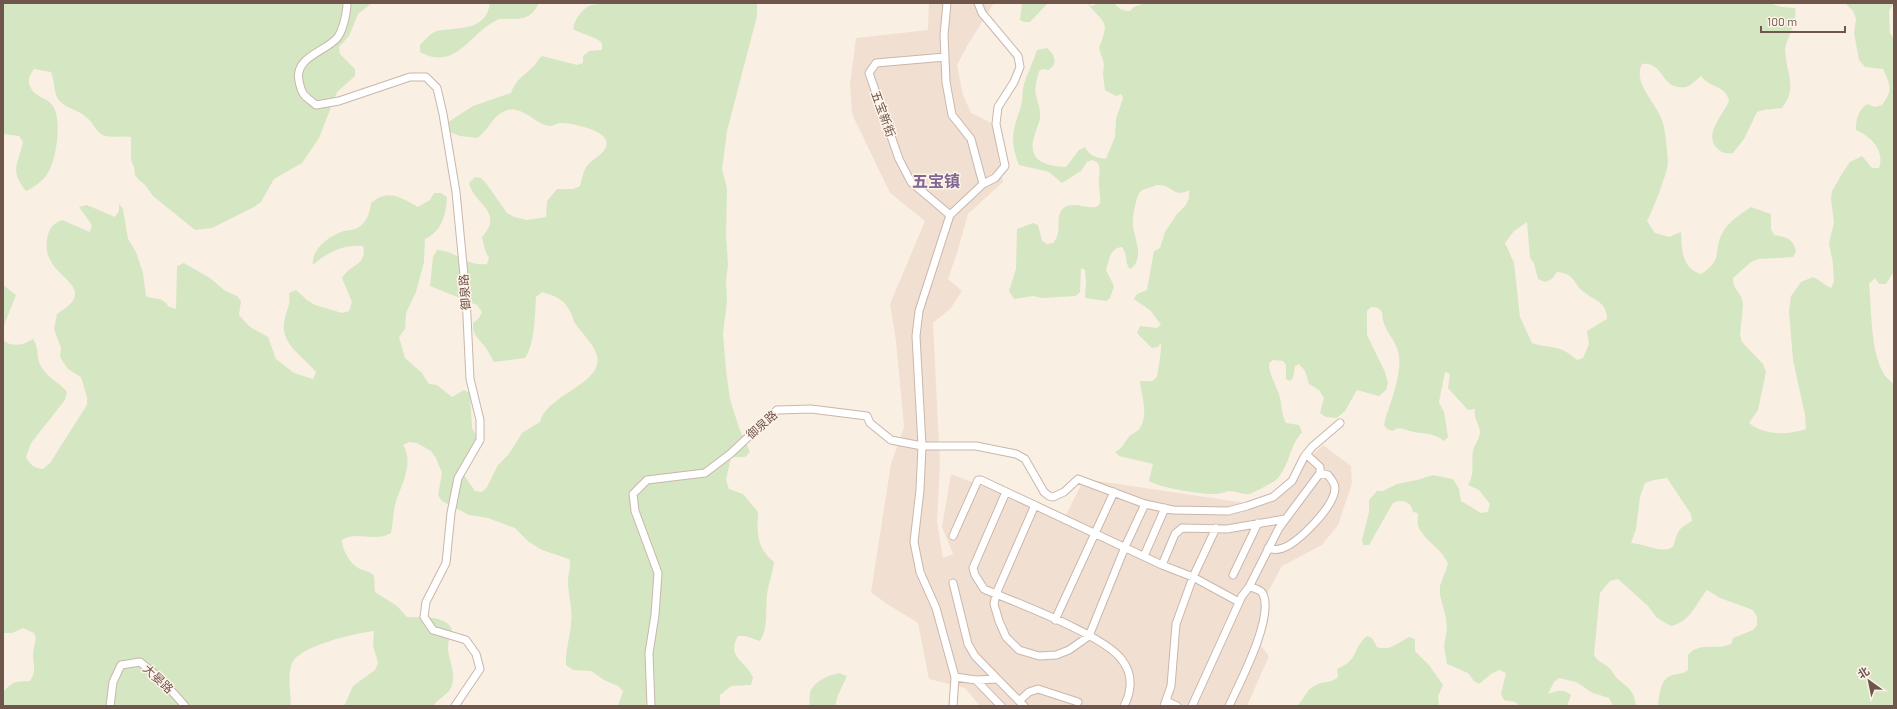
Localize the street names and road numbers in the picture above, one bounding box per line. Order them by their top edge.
street label: 五宝新街 [869,89,899,139]
street label: 御泉路 [456,274,472,311]
street label: 御泉路 [743,407,780,441]
street label: 大晏路 [141,661,177,696]

